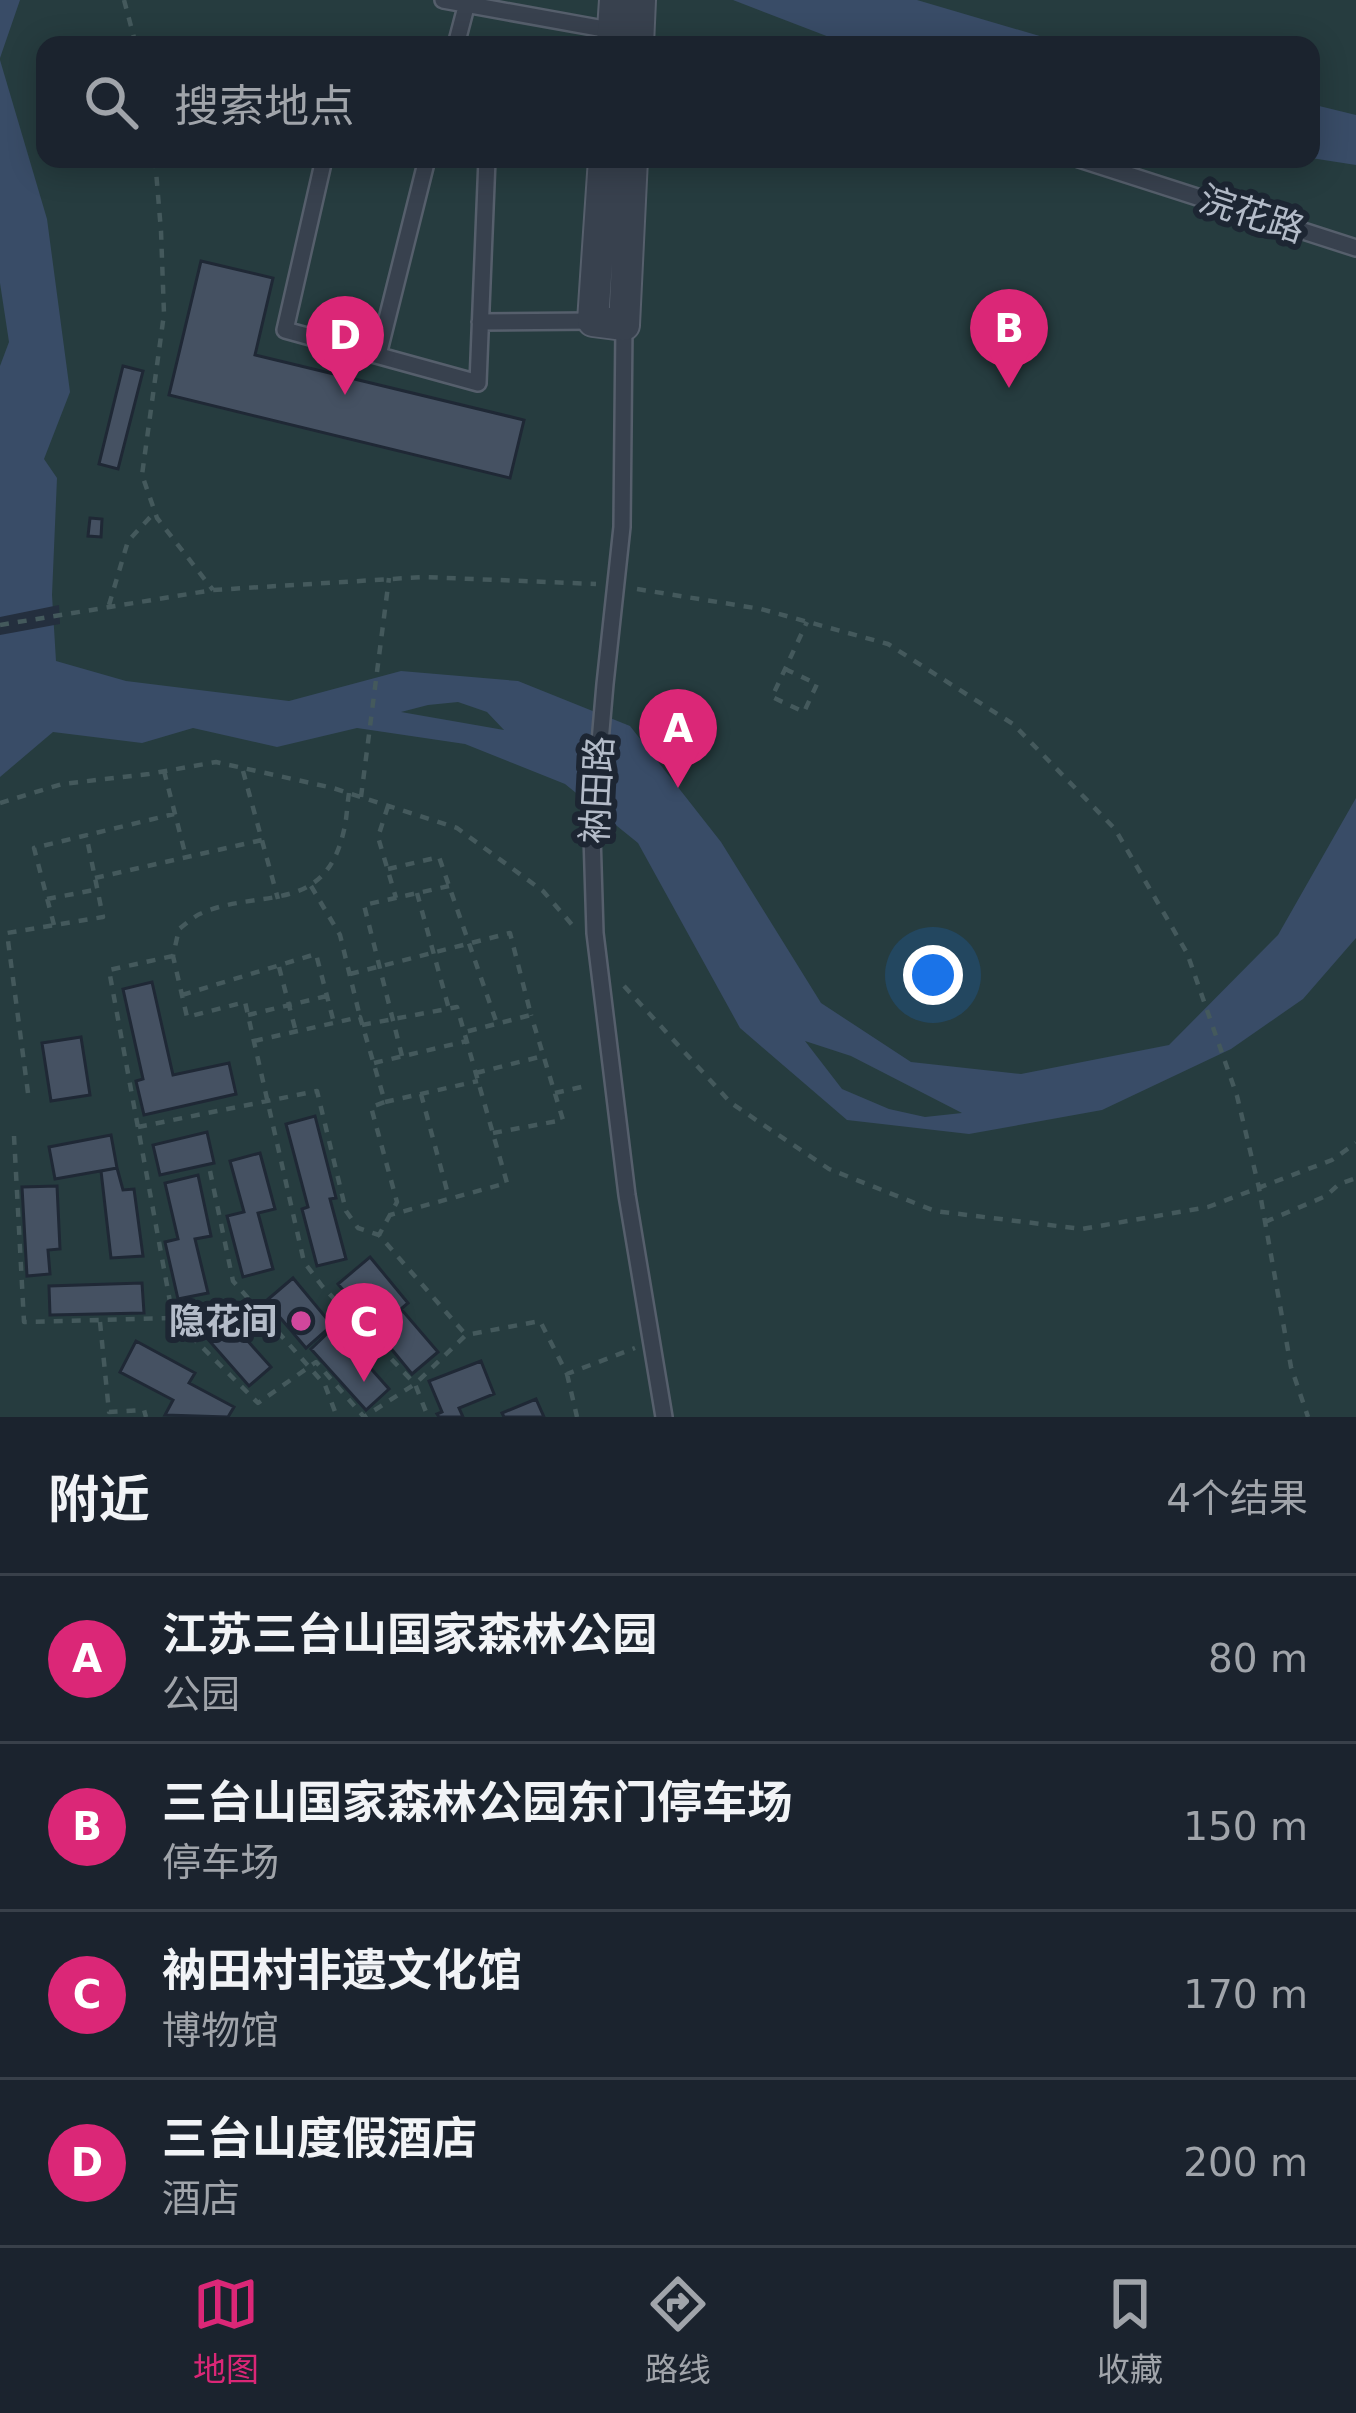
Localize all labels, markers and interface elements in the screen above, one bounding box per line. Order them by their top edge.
search box [36,36,1320,168]
icon: search [78,69,144,135]
text: 搜索地点 [174,80,354,133]
street label: 浣花路 [1194,178,1310,250]
pin: B [970,289,1048,388]
pin: D [306,296,384,395]
pin: A [639,689,717,788]
street label: 衲田路 [574,735,620,845]
your location [903,945,963,1005]
pin: C [325,1283,403,1382]
place label: 隐花间 [169,1301,277,1342]
marker: 隐花间 [288,1308,314,1334]
text: 附近 [48,1470,150,1529]
text: 4个结果 [1166,1476,1308,1521]
text: 江苏三台山国家森林公园 [162,1608,657,1661]
text: A [72,1636,102,1681]
text: 80 m [1208,1636,1308,1681]
text: 公园 [162,1672,240,1717]
text: 三台山国家森林公园东门停车场 [162,1776,792,1829]
text: B [72,1804,102,1849]
text: 150 m [1183,1804,1308,1849]
text: 停车场 [162,1840,279,1885]
text: 衲田村非遗文化馆 [162,1944,522,1997]
text: C [73,1972,101,2017]
text: 170 m [1183,1972,1308,2017]
text: 博物馆 [162,2008,279,2053]
text: 三台山度假酒店 [162,2112,477,2165]
text: D [71,2140,103,2185]
text: 200 m [1183,2140,1308,2185]
text: 酒店 [162,2176,240,2221]
tab: 地图 [193,2271,259,2391]
tab: 路线 [645,2271,711,2391]
tab: 收藏 [1097,2271,1163,2391]

